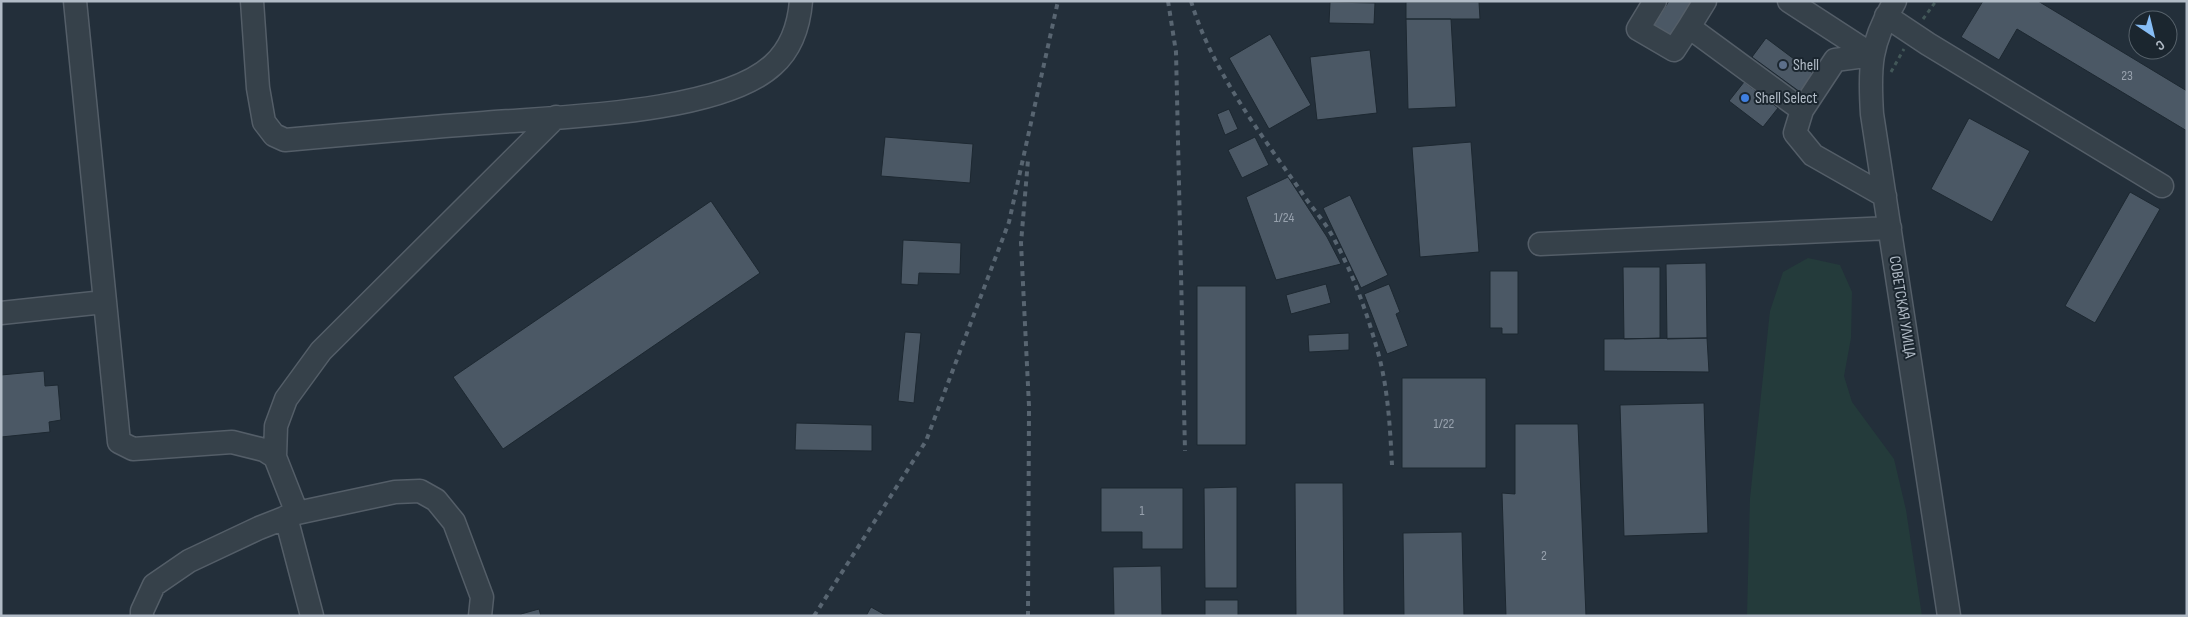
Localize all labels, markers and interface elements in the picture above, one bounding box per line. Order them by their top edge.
north arrow [2128,10,2178,60]
text: С [2152,36,2168,54]
place label: Shell [1793,56,1819,75]
marker: Shell [1777,59,1789,71]
house number: 23 [2121,67,2133,84]
place label: Shell Select [1755,89,1818,108]
marker: Shell Select [1739,92,1751,104]
house number: 1/24 [1274,209,1295,226]
street label: СОВЕТСКАЯ УЛИЦА [1885,254,1919,360]
house number: 1/22 [1434,415,1455,432]
house number: 1 [1140,502,1145,519]
house number: 2 [1541,547,1547,564]

